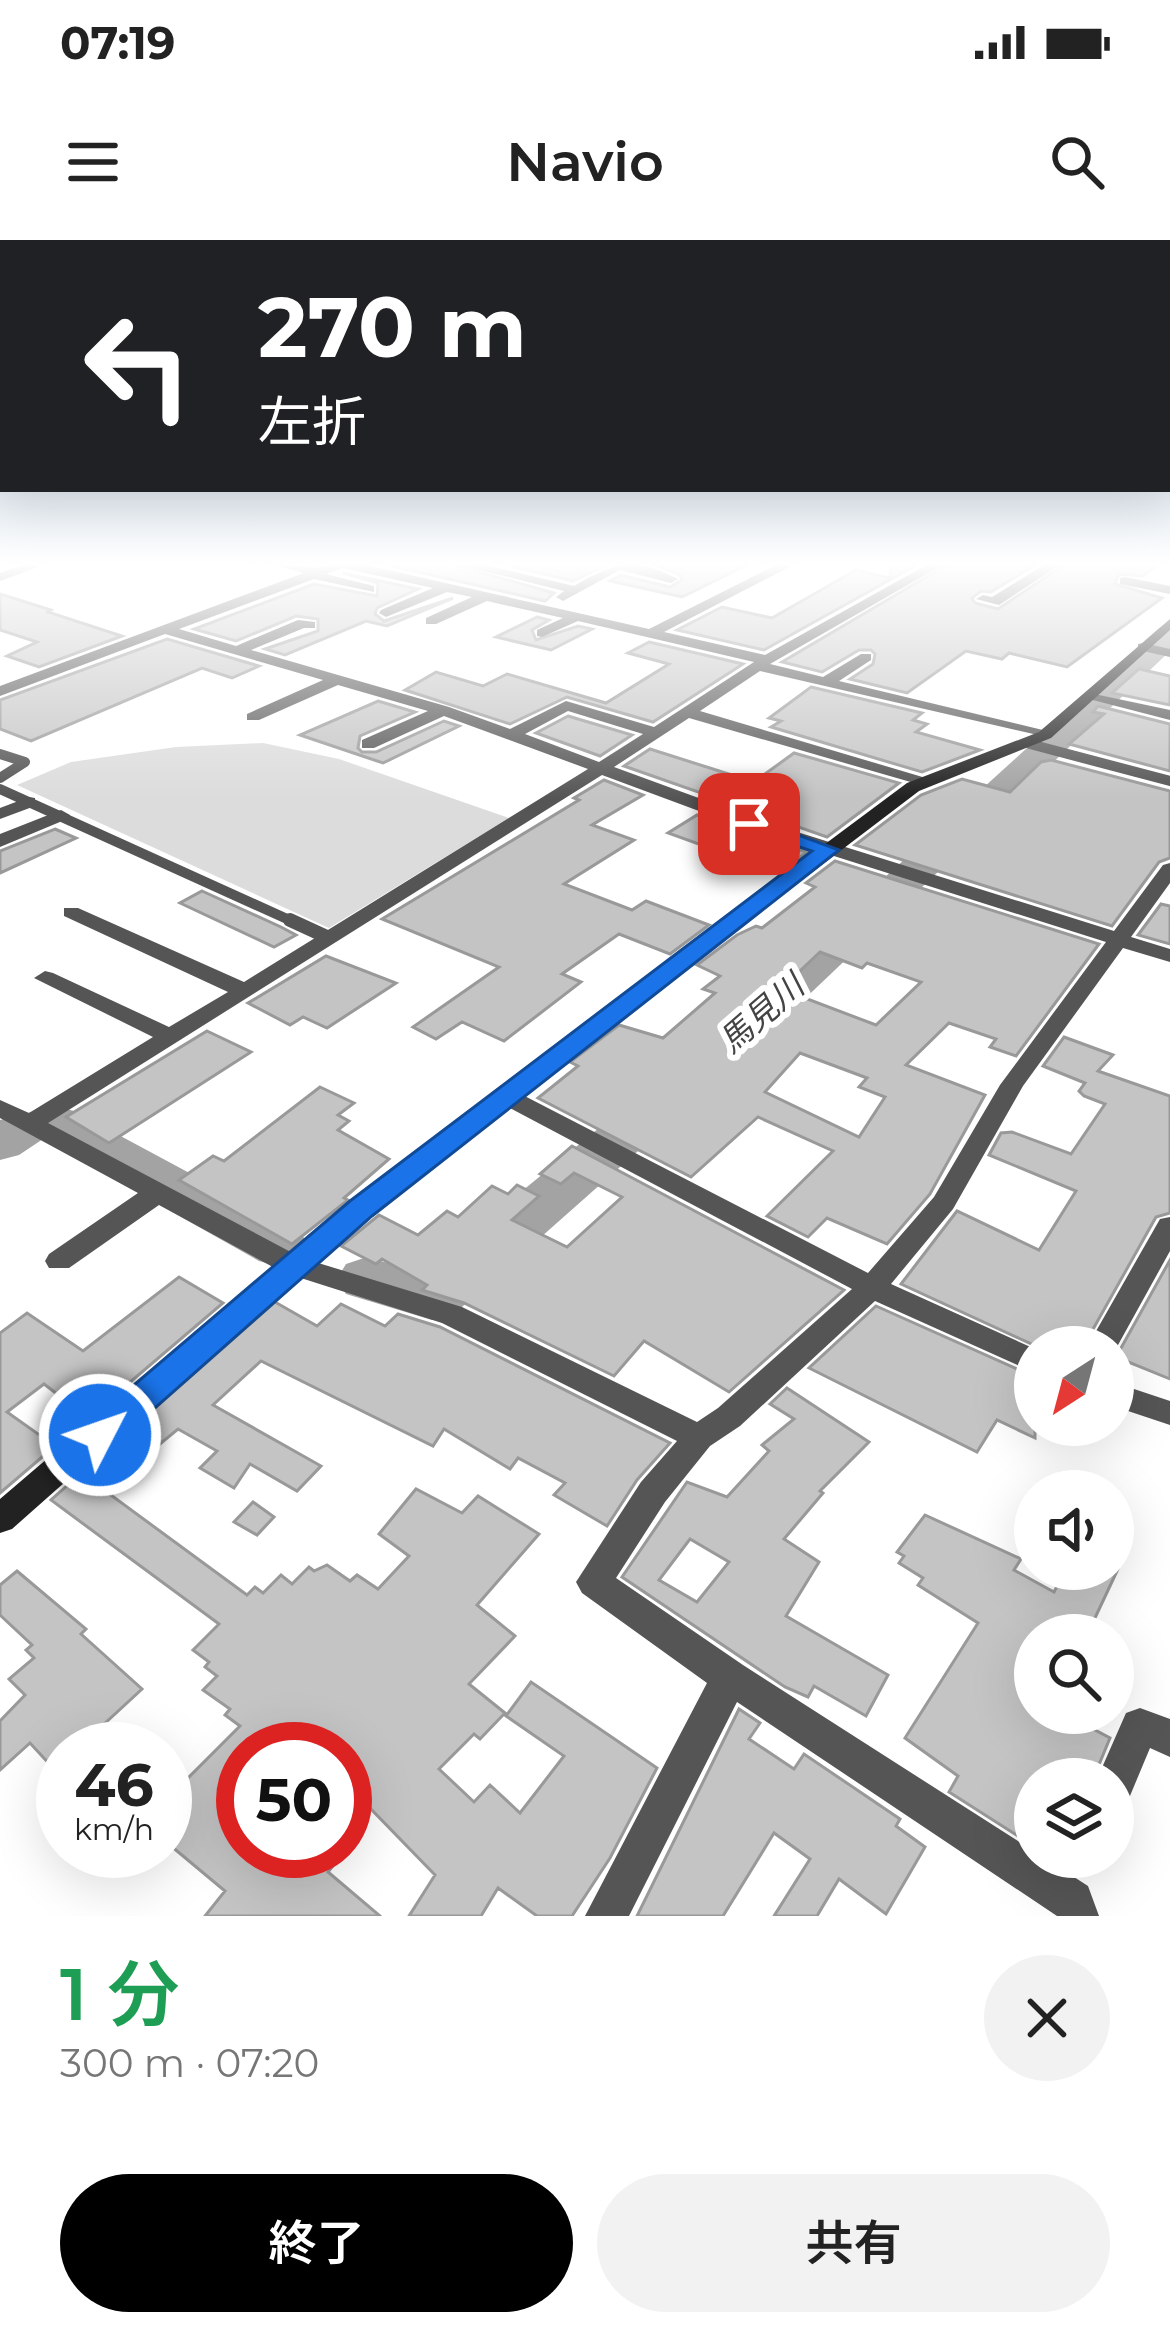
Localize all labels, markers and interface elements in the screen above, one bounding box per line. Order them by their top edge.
text: 07:19 [60,15,176,70]
icon: menu [60,129,126,195]
text: Navio [506,129,664,195]
icon: search [1044,129,1110,195]
text: 270 m [258,276,527,378]
icon: left [60,288,216,444]
text: 左折 [258,389,366,455]
pin [698,773,800,875]
icon: arrive [716,791,782,857]
water label: 馬見川 [711,963,814,1061]
north arrow [1014,1326,1134,1446]
map controls [1014,1326,1134,1878]
position arrow [37,1372,163,1498]
button: sound [1014,1470,1134,1590]
button: search [1014,1614,1134,1734]
speed limit sign: 50 [216,1722,372,1878]
text: 46 [74,1748,154,1821]
button: layers [1014,1758,1134,1878]
text: km/h [74,1811,154,1848]
text: 1 分 [60,1950,179,2038]
button: close [984,1955,1110,2081]
text: 300 m · 07:20 [60,2039,319,2087]
button: 終了 [60,2174,573,2312]
button: 共有 [597,2174,1110,2312]

